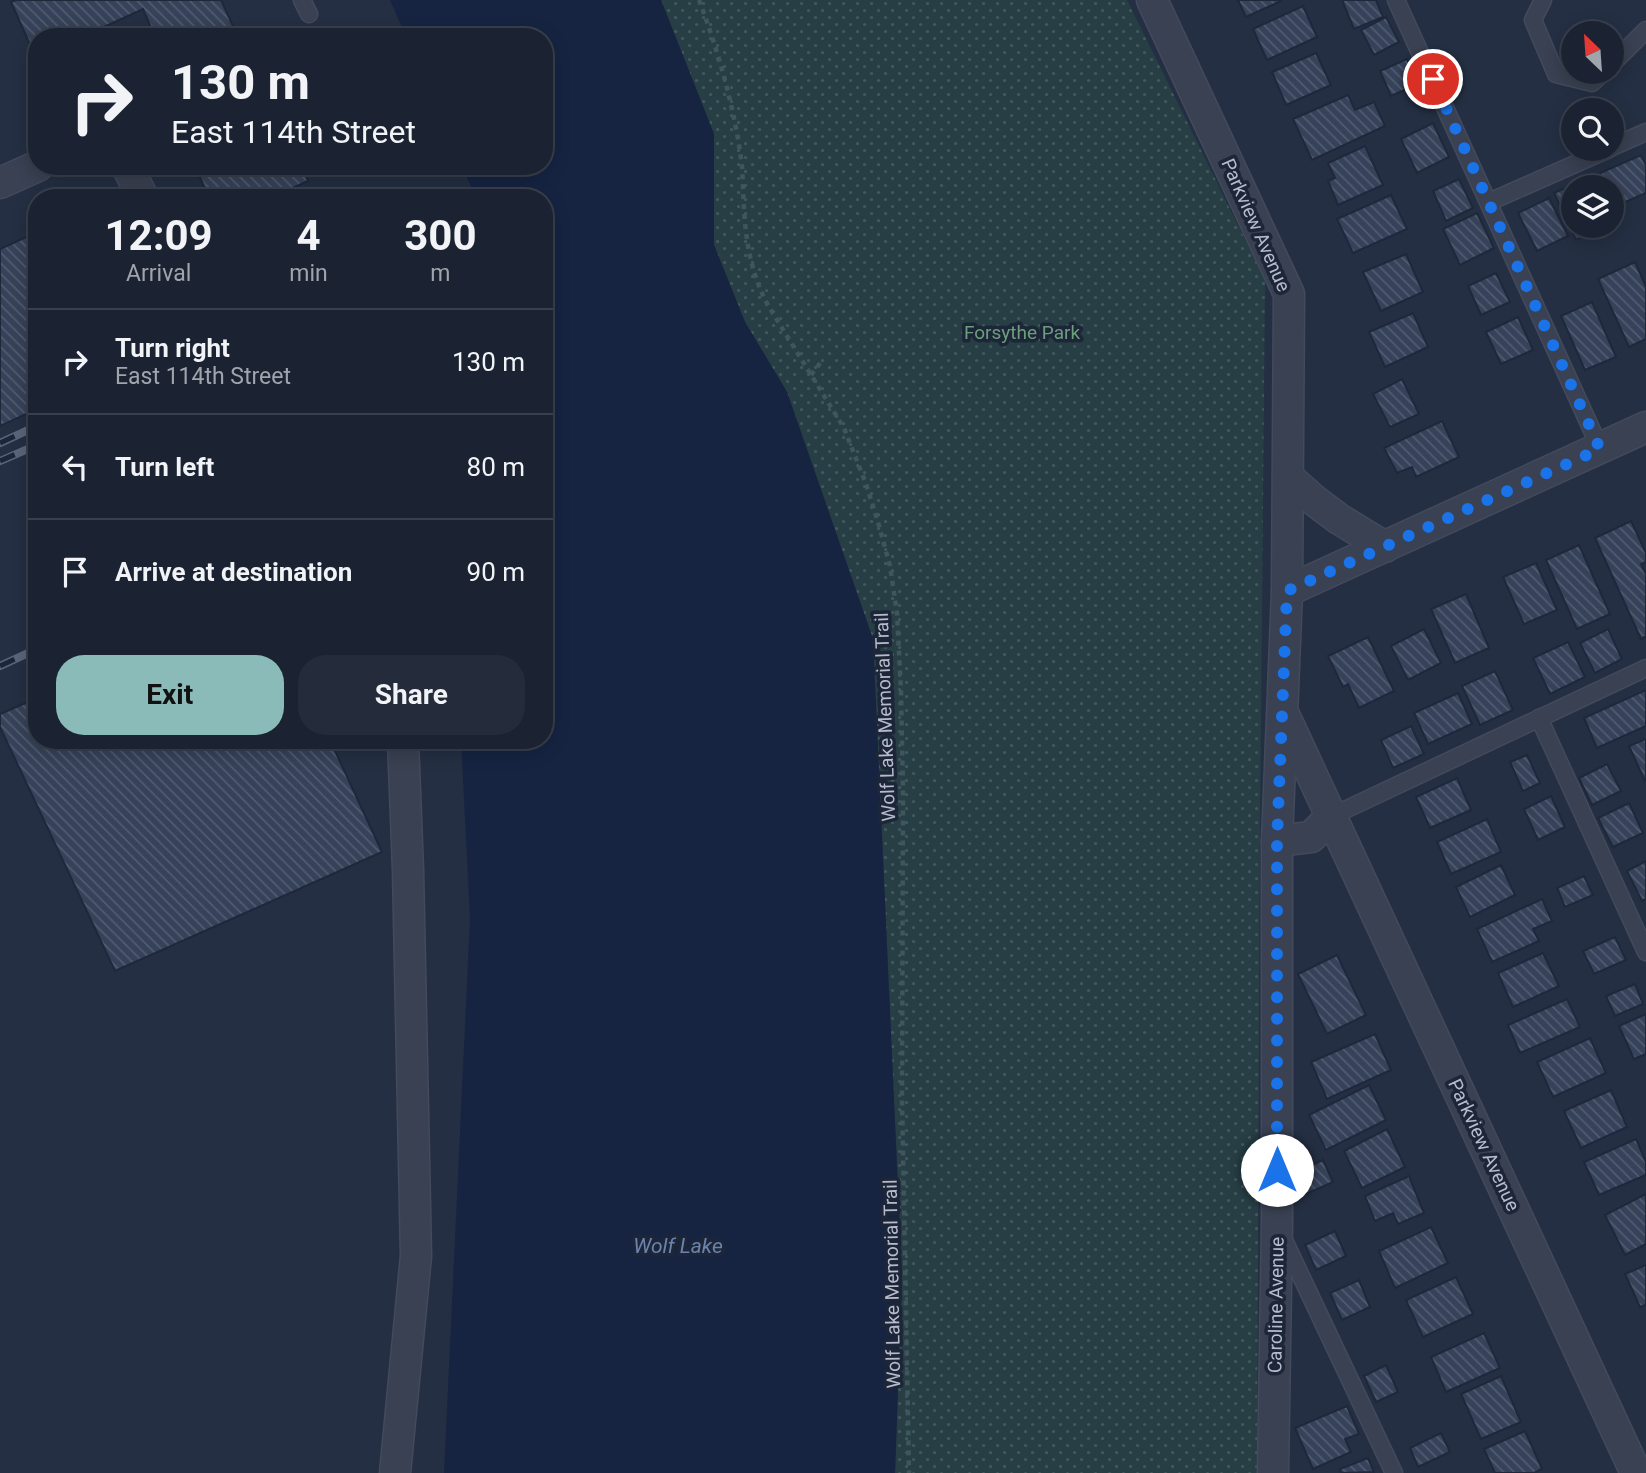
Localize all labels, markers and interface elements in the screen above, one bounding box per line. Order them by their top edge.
north arrow [1561,21,1624,84]
map controls [1561,21,1624,238]
pin [1403,49,1463,109]
text: 130 m [171,54,310,111]
icon: right [56,56,147,147]
icon: arrive [1414,60,1452,98]
button: search [1561,98,1624,161]
text: East 114th Street [171,113,416,151]
street label: Parkview Avenue [1216,155,1296,295]
button: layers [1561,175,1624,238]
text: 12:09 [105,211,213,260]
text: 4 [296,211,321,260]
text: 300 [404,211,477,260]
text: Arrival [126,260,191,287]
text: min [289,260,328,287]
text: m [430,260,450,287]
park label: Forsythe Park [964,321,1080,344]
text: Turn right [115,333,230,363]
icon: right [56,343,94,381]
text: 130 m [452,347,525,377]
text: East 114th Street [115,363,291,390]
icon: left [56,448,94,486]
text: Turn left [115,452,214,482]
text: 80 m [467,452,525,482]
icon: arrive [56,553,94,591]
text: Arrive at destination [115,557,352,587]
text: 90 m [467,557,525,587]
street label: Wolf Lake Memorial Trail [870,612,900,822]
button: Exit [56,655,284,735]
button: Share [298,655,525,735]
street label: Parkview Avenue [1443,1075,1525,1215]
position arrow [1240,1133,1314,1207]
street label: Wolf Lake Memorial Trail [879,1179,905,1389]
water label: Wolf Lake [633,1234,723,1258]
street label: Caroline Avenue [1263,1237,1289,1373]

